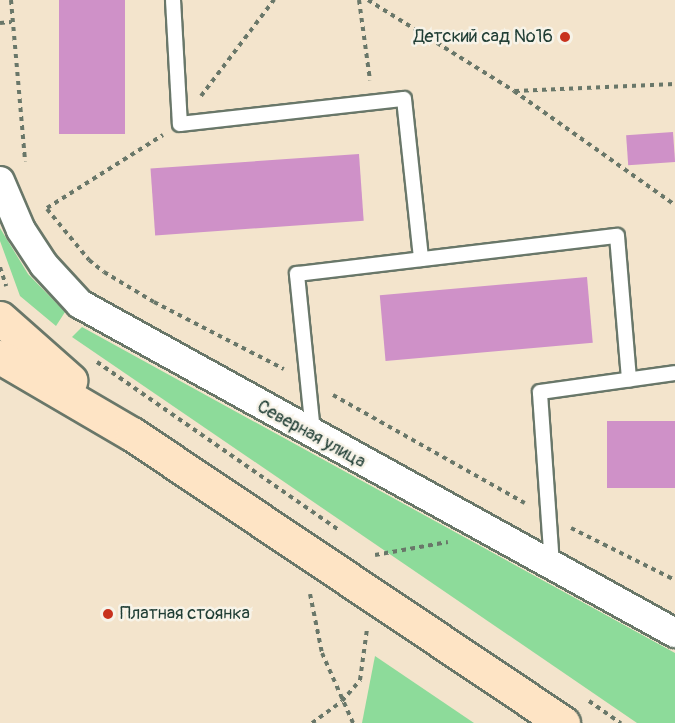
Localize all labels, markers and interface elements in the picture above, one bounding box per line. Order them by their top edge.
place label: Детский сад №16 [414,26,553,48]
marker: Детский сад №16 [558,30,572,44]
street label: Северная улица [253,396,369,474]
place label: Платная стоянка [120,603,250,625]
marker: Платная стоянка [101,607,115,621]

